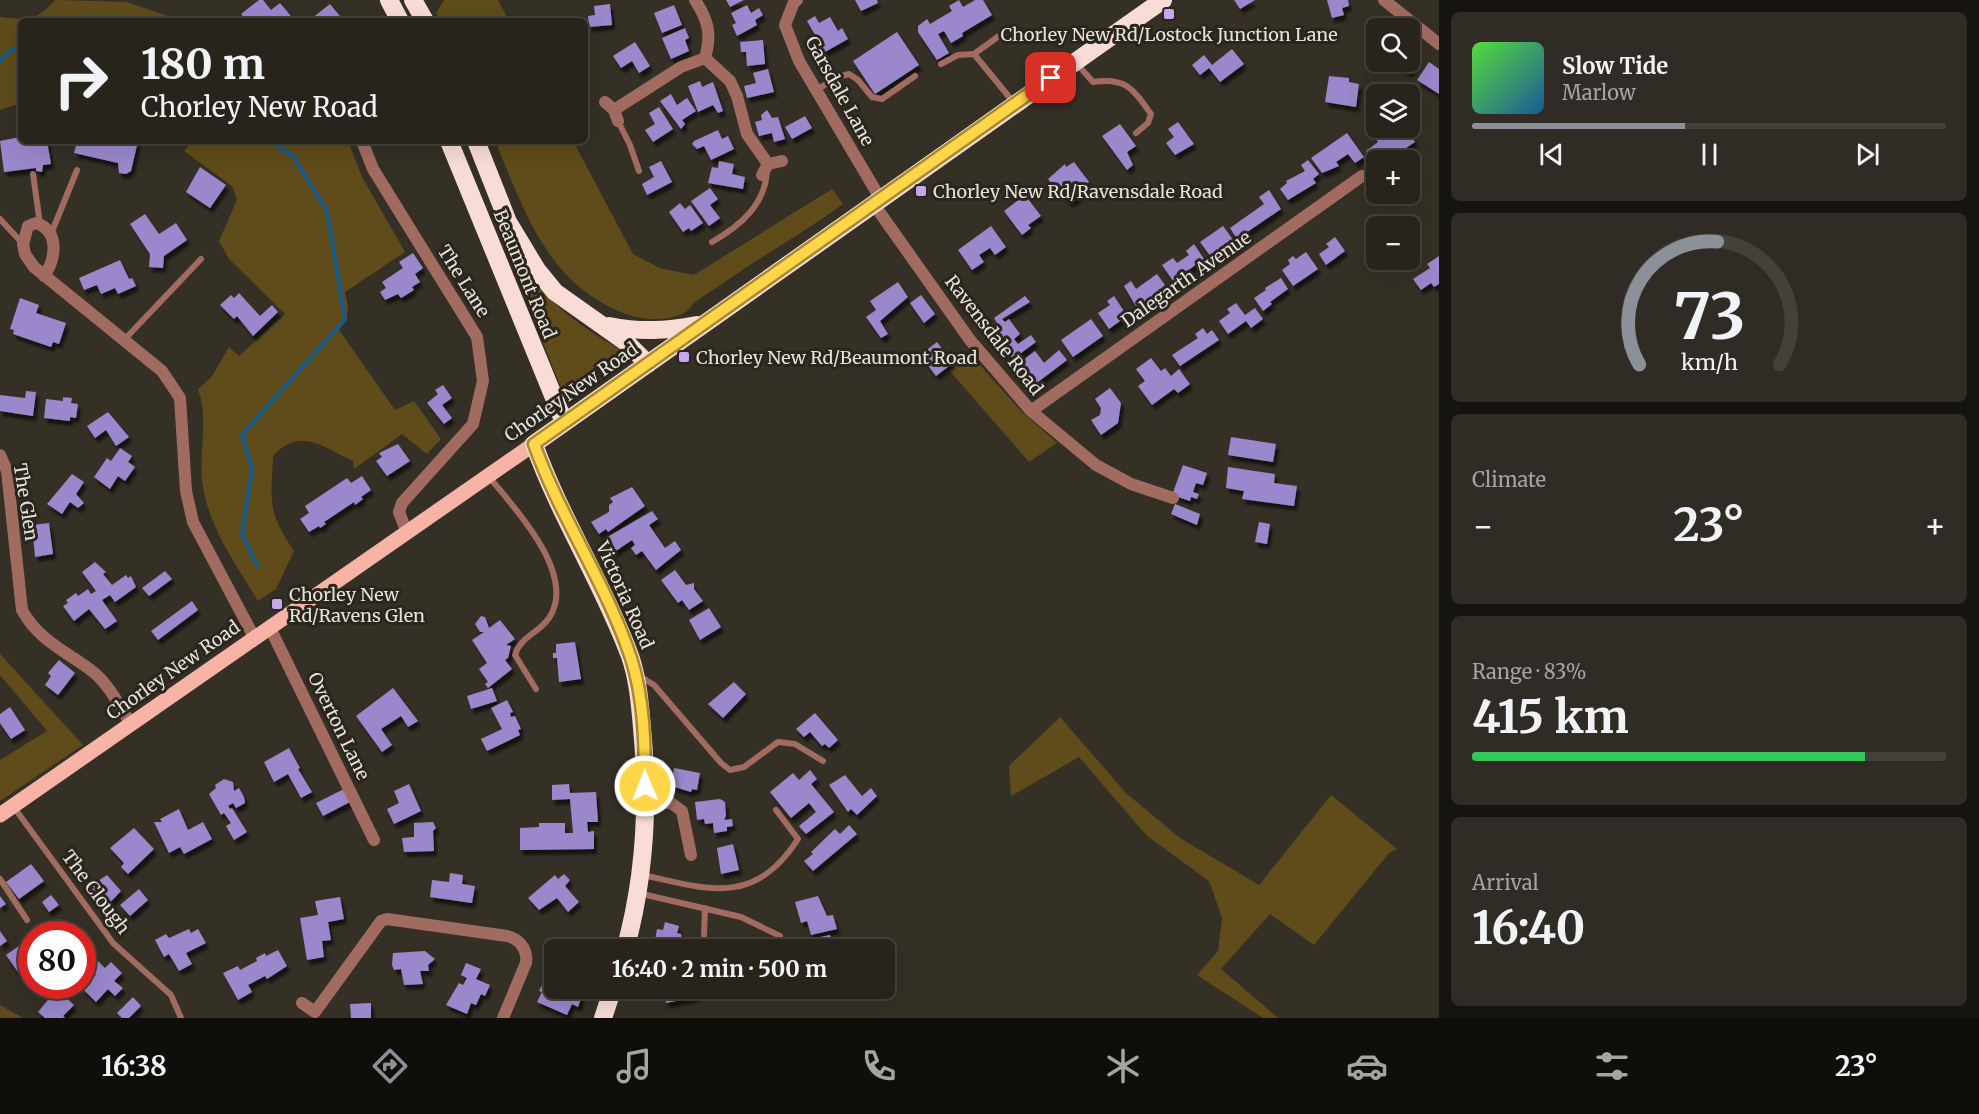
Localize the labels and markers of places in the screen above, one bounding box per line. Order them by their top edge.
marker: Chorley New Rd/Lostock Junction Lane [1162,7,1176,21]
place label: Chorley New Rd/Lostock Junction Lane [1000,23,1338,46]
pin [1025,52,1076,103]
place label: Chorley New Rd/Ravensdale Road [933,180,1223,203]
marker: Chorley New Rd/Ravensdale Road [914,184,928,198]
place label: Chorley New Rd/Beaumont Road [696,346,977,369]
marker: Chorley New Rd/Beaumont Road [677,350,691,364]
place label: Chorley New Rd/Ravens Glen [289,583,425,627]
marker: Chorley New Rd/Ravens Glen [270,597,284,611]

